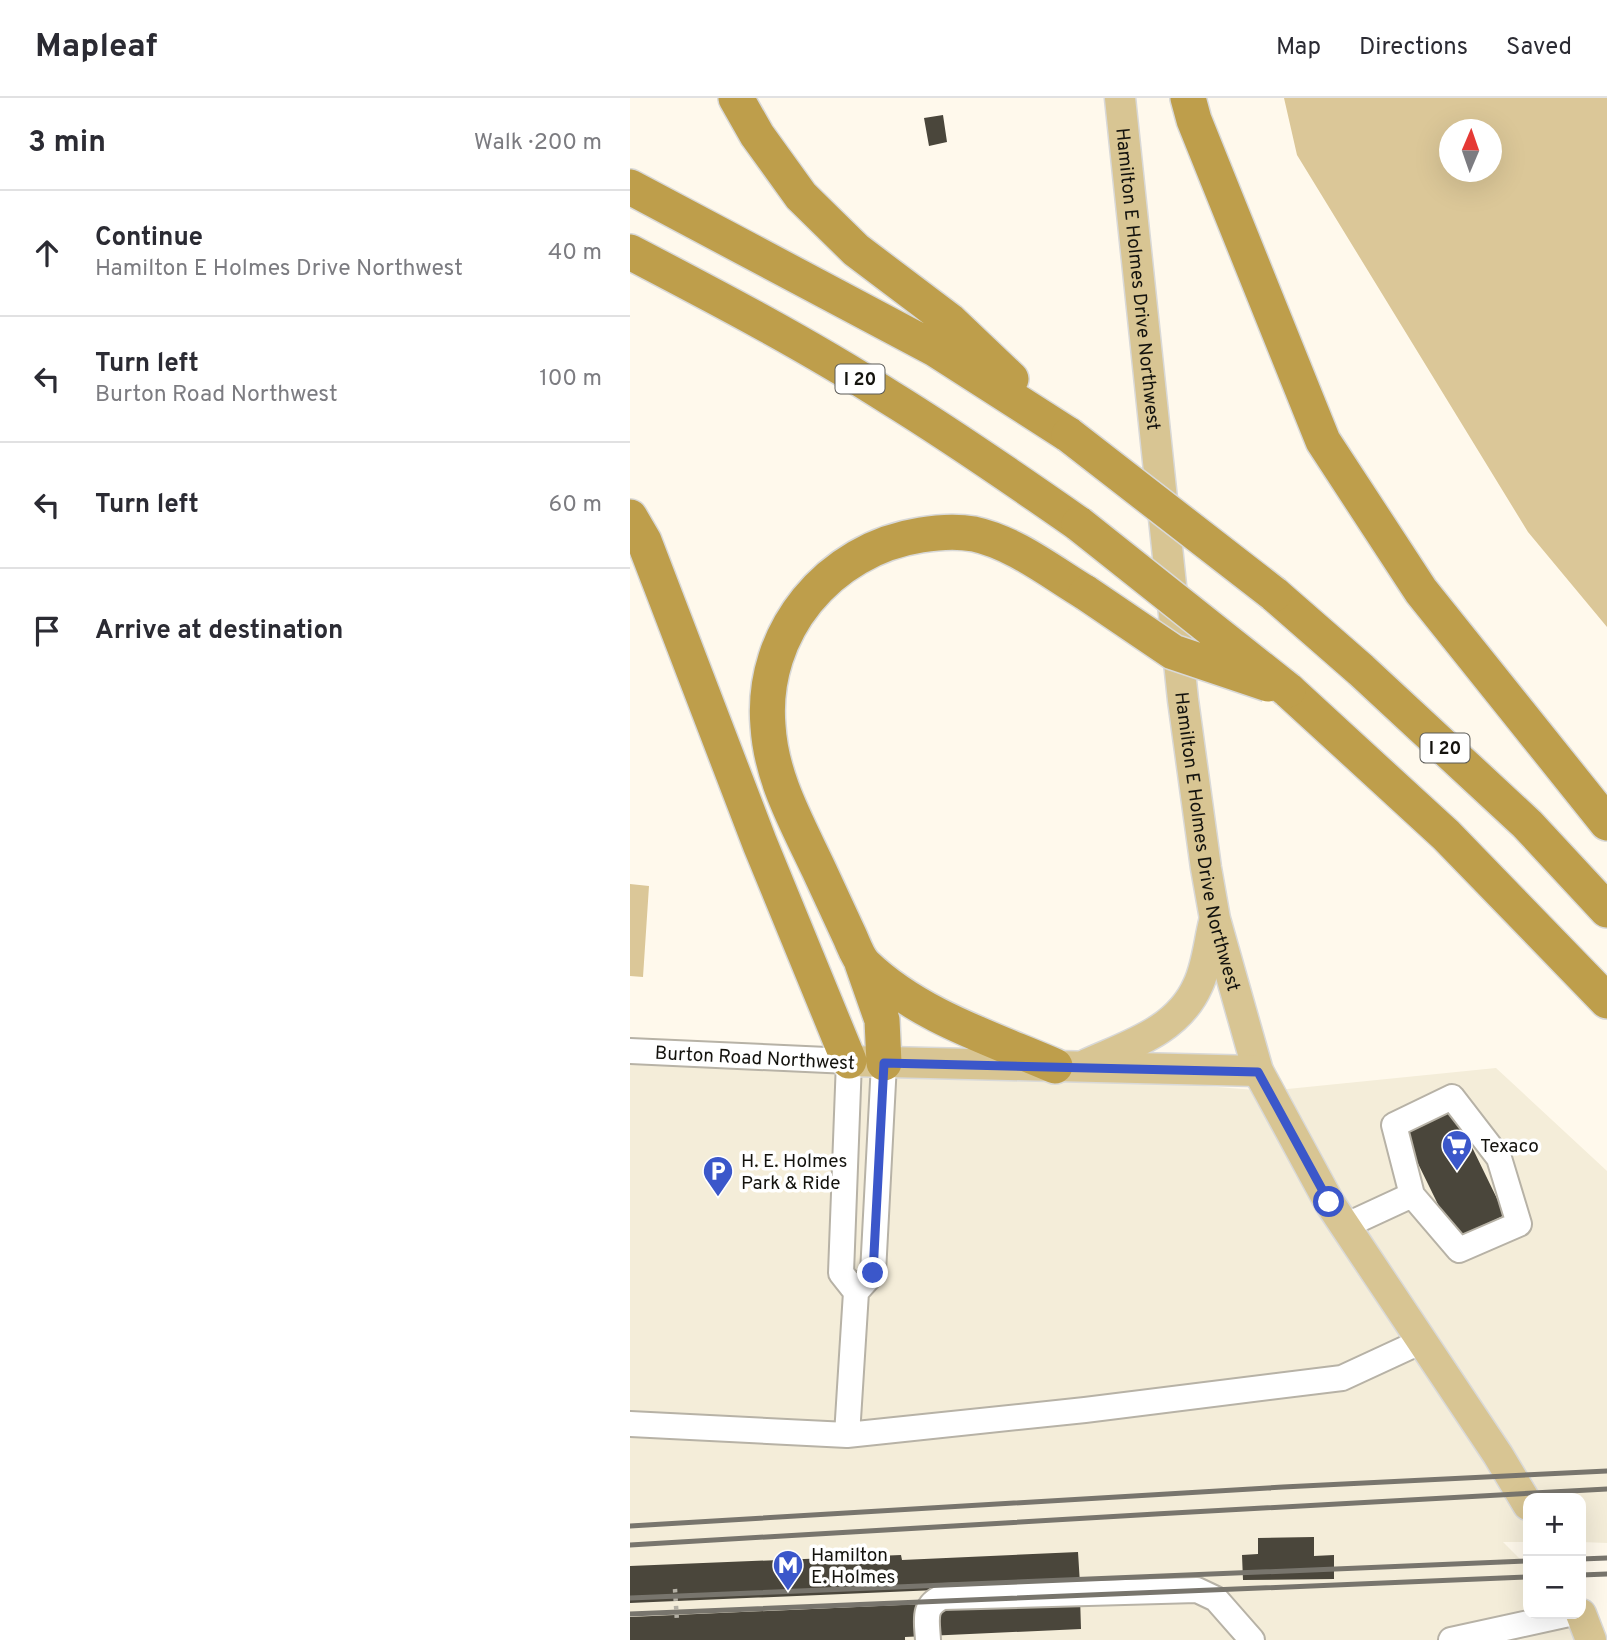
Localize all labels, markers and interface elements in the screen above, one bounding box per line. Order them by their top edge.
text: Mapleaf [35,27,158,69]
text: Map [1276,33,1321,63]
text: Directions [1359,33,1468,63]
text: Saved [1506,33,1572,63]
north arrow [1439,119,1502,182]
text: 3 min [28,125,106,162]
street label: Hamilton E Holmes Drive Northwest [1109,127,1165,432]
text: Walk · 200 m [474,129,602,158]
text: Continue [95,222,203,255]
icon: ahead [28,234,66,272]
text: 40 m [548,239,602,268]
text: Hamilton E Holmes Drive Northwest [95,255,463,284]
text: Turn left [95,348,199,381]
icon: left [28,360,66,398]
text: 100 m [539,365,602,394]
road number: I 20 [835,365,884,394]
text: Burton Road Northwest [95,381,338,410]
icon: left [28,486,66,524]
text: Turn left [95,489,199,522]
text: 60 m [549,491,602,520]
icon: arrive [28,612,66,650]
text: Arrive at destination [95,615,343,648]
street label: Hamilton E Holmes Drive Northwest [1168,691,1245,994]
road number: I 20 [1420,734,1470,762]
street label: Burton Road Northwest [654,1042,856,1076]
supermarket icon: Texaco [1440,1128,1474,1172]
place label: Texaco [1480,1135,1539,1159]
place label: H. E. Holmes Park & Ride [741,1150,847,1196]
parking icon: H. E. Holmes Park & Ride [701,1154,735,1198]
route start [1313,1186,1344,1217]
route end [857,1257,888,1288]
map controls [1523,1493,1586,1619]
button: + [1523,1493,1586,1556]
place label: Hamilton E. Holmes [811,1544,895,1590]
metro station icon: Hamilton E. Holmes [771,1548,805,1592]
button: − [1523,1556,1586,1619]

